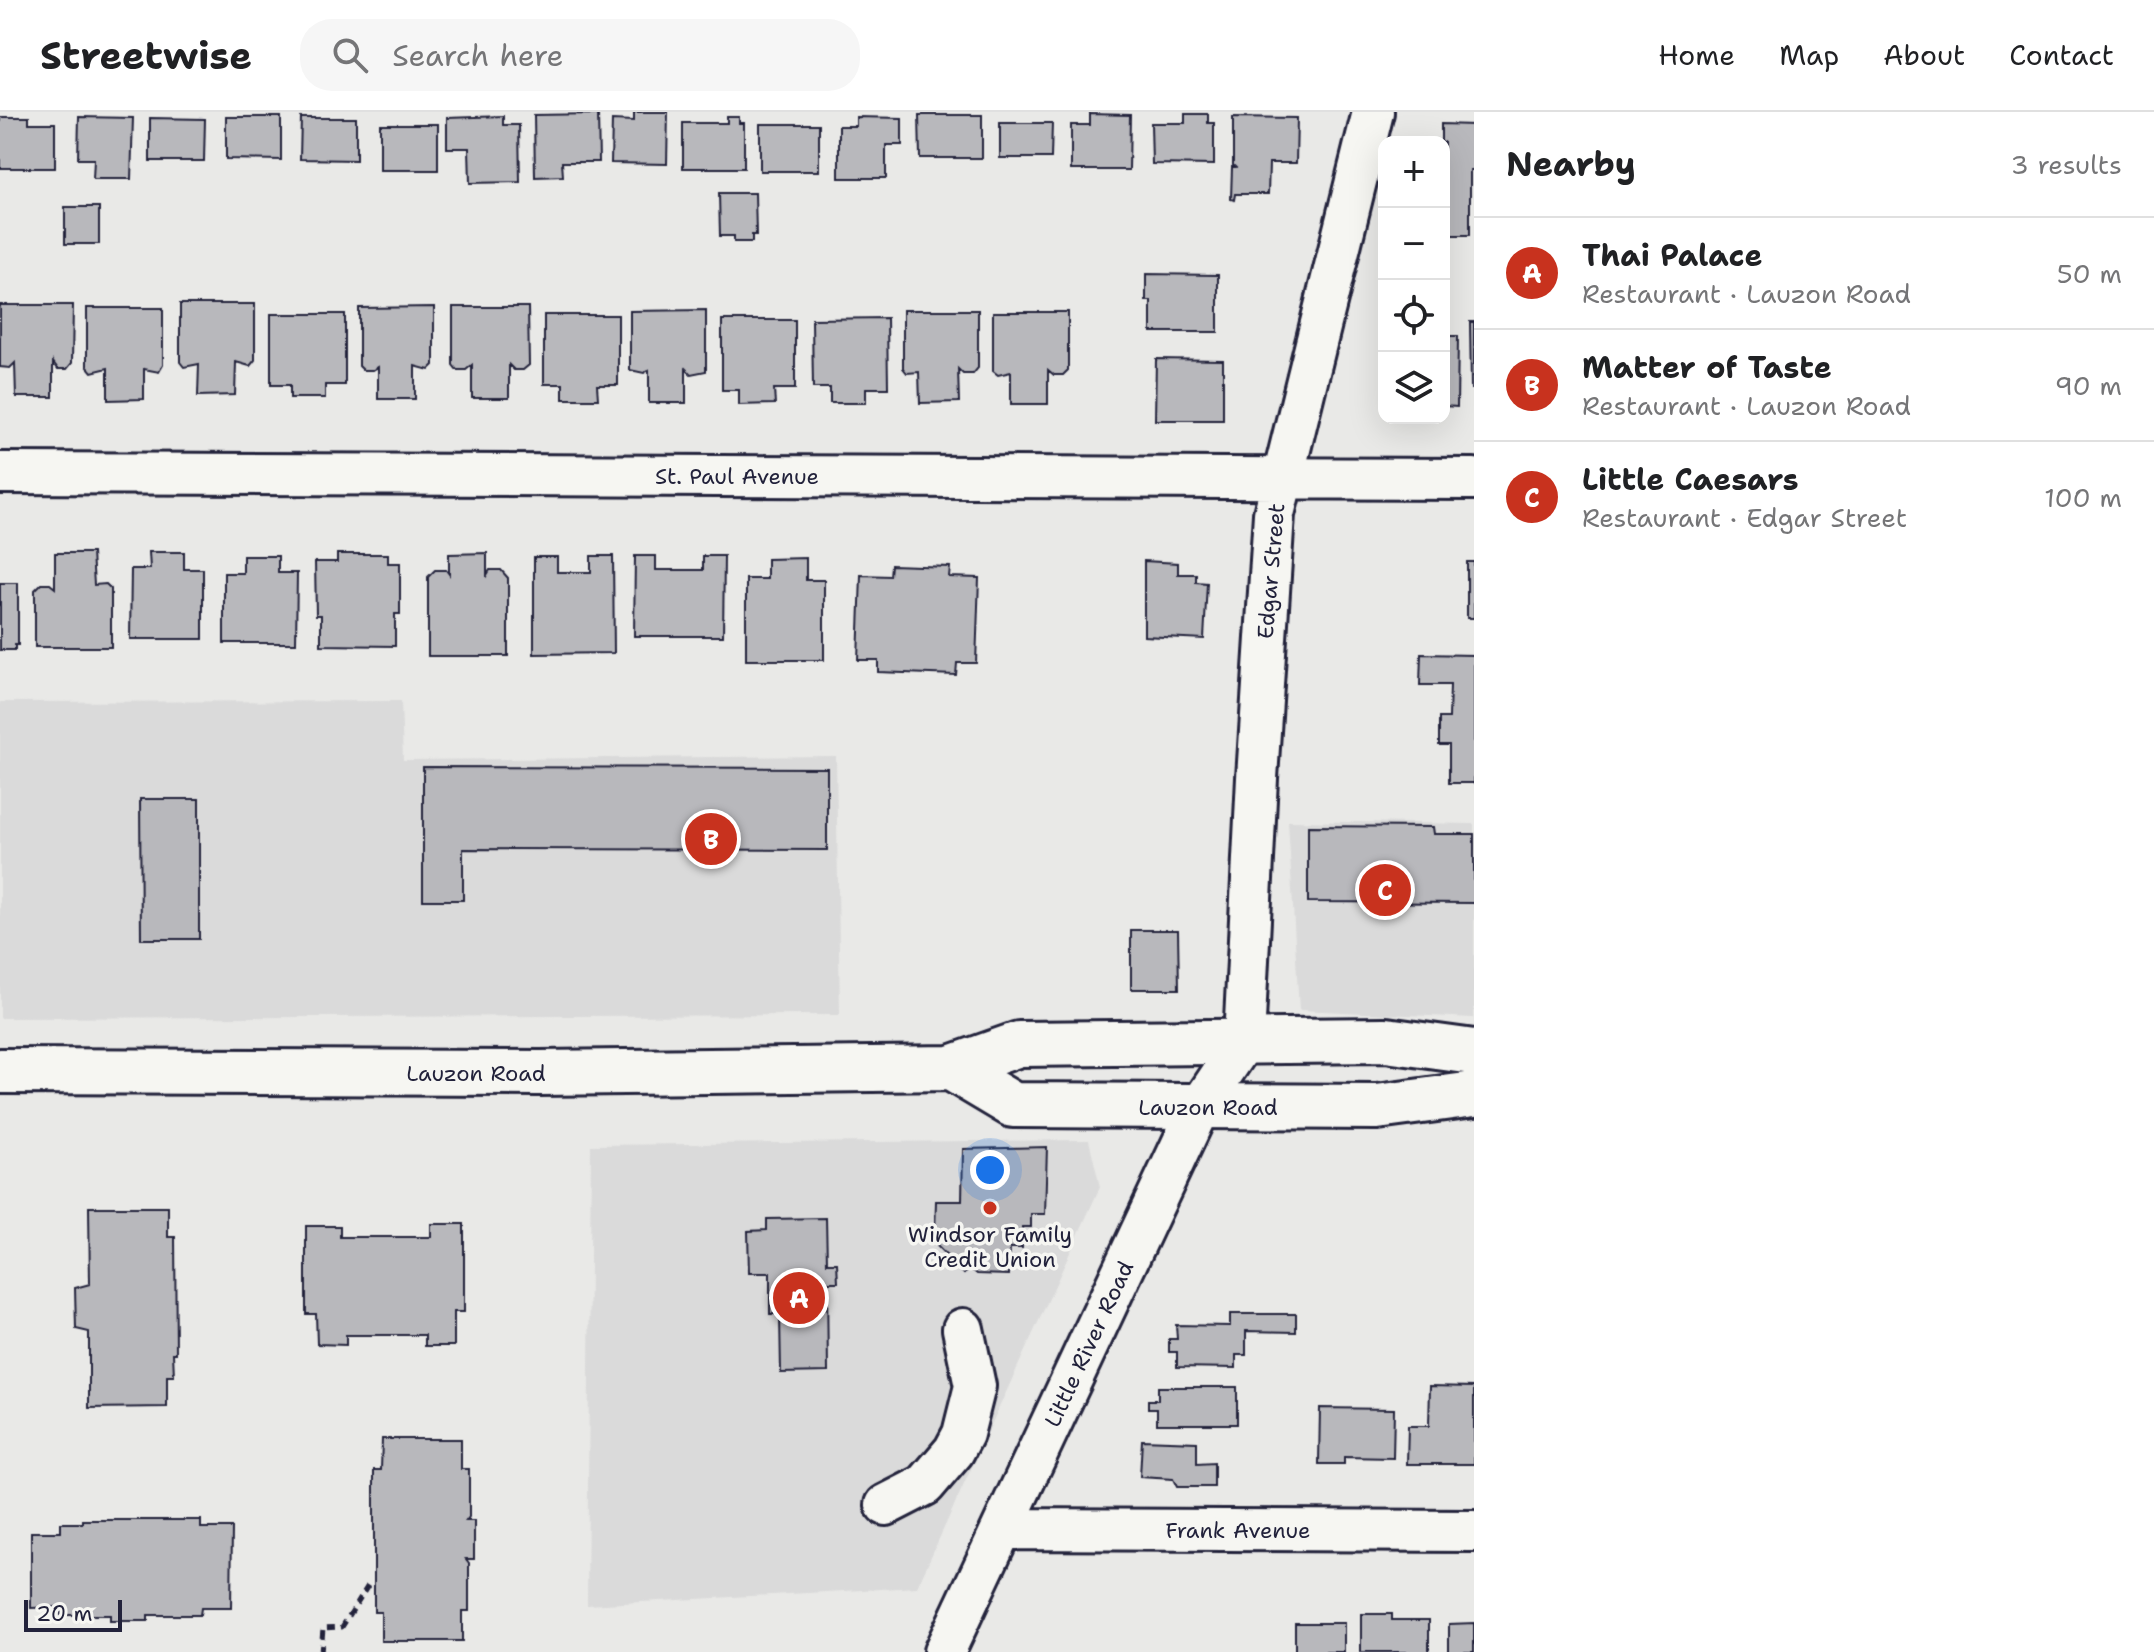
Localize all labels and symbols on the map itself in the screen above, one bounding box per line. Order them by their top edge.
street label: St. Paul Avenue [655,462,819,491]
street label: Edgar Street [1251,502,1291,640]
pin: B [685,809,737,869]
pin: C [1359,860,1411,920]
street label: Lauzon Road [406,1059,546,1088]
street label: Lauzon Road [1138,1093,1278,1122]
your location [970,1150,1010,1190]
marker: Windsor Family Credit Union [981,1199,999,1217]
place label: Windsor Family Credit Union [908,1220,1072,1274]
street label: Little River Road [1038,1256,1140,1432]
pin: A [773,1268,825,1328]
street label: Frank Avenue [1165,1516,1311,1545]
scale bar [24,1596,122,1632]

